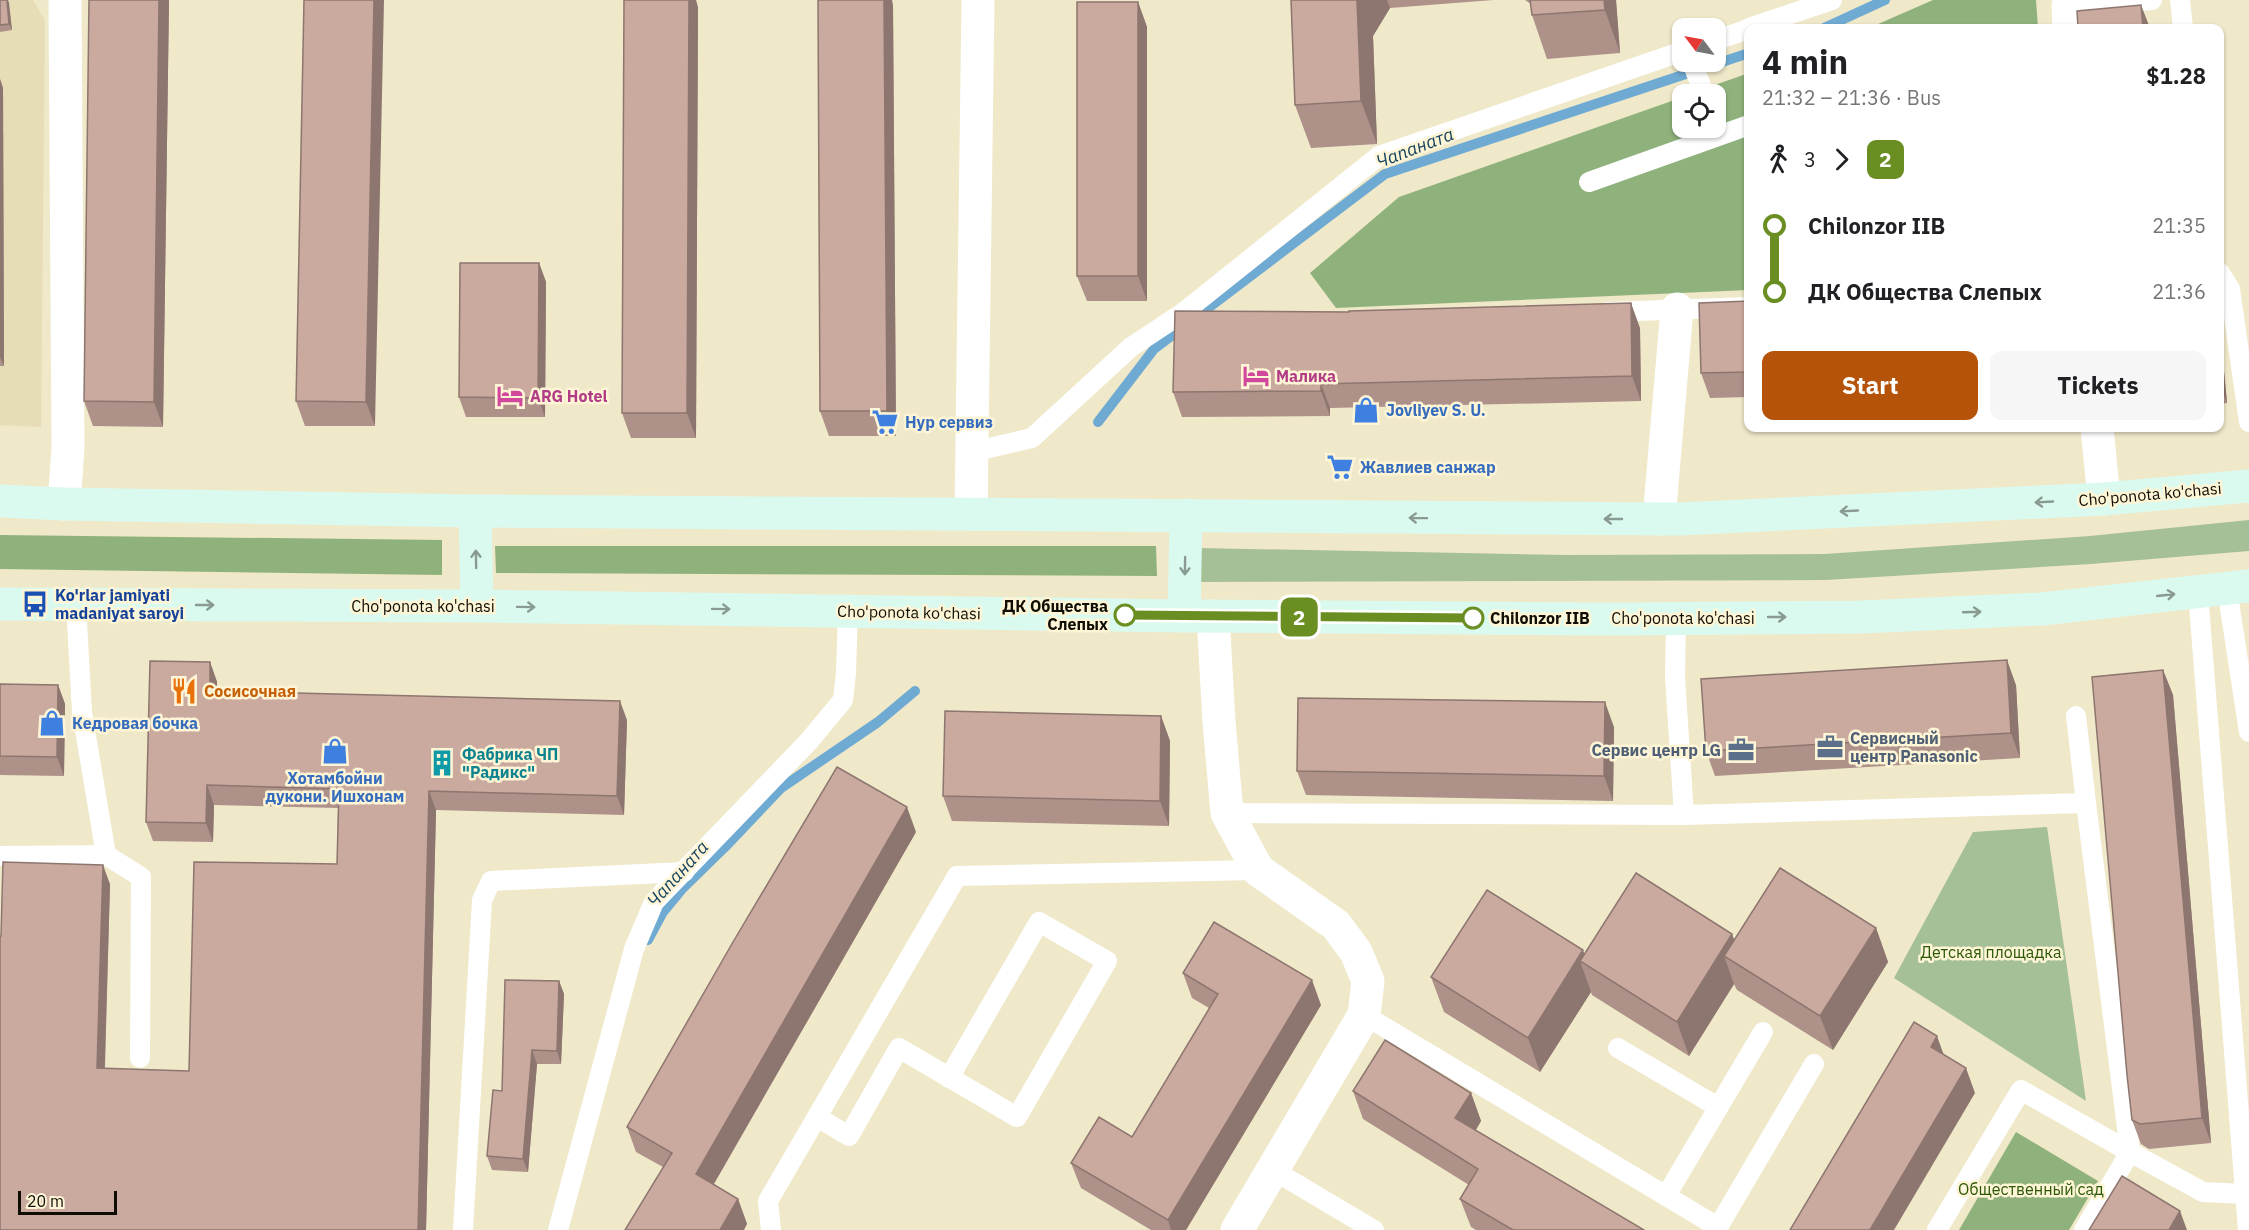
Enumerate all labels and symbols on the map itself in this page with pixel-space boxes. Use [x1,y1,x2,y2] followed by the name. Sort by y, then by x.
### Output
[1672,18,1726,72] north arrow
[1373,122,1457,173] water label: Чапаната
[1241,361,1271,391] hotel icon: Малика
[1276,366,1336,386] place label: Малика
[495,381,525,411] hotel icon: ARG Hotel
[530,386,607,406] place label: ARG Hotel
[1351,395,1381,425] shop icon: Jovliyev S. U.
[1386,400,1486,420] place label: Jovliyev S. U.
[870,407,900,437] supermarket icon: Нур сервиз
[905,412,993,432] place label: Нур сервиз
[1325,452,1355,482] supermarket icon: Жавлиев санжар
[1360,457,1496,477] place label: Жавлиев санжар
[2078,478,2222,510] street label: Cho'ponota ko'chasi
[2035,497,2055,508] one-way arrow
[1840,506,1860,517] one-way arrow
[1408,512,1428,524] one-way arrow
[1603,513,1623,525] one-way arrow
[470,549,482,569] one-way arrow
[1179,555,1191,575] one-way arrow
[55,585,184,623] place label: Ko'rlar jamiyati madaniyat saroyi
[20,589,50,619] bus stop icon: Ko'rlar jamiyati madaniyat saroyi
[2155,590,2175,601] one-way arrow
[351,596,495,616] street label: Cho'ponota ko'chasi
[1002,596,1108,634] place label: ДК Общества Слепых
[1280,598,1318,636] line badge: 2
[195,599,215,611] one-way arrow
[516,601,536,613] one-way arrow
[837,601,981,623] street label: Cho'ponota ko'chasi
[711,603,731,615] one-way arrow
[1114,604,1136,626] marker: ДК Общества Слепых
[1462,607,1484,629] marker: Chilonzor IIB
[1961,607,1981,618] one-way arrow
[1490,608,1590,628] place label: Chilonzor IIB
[1611,608,1755,628] street label: Cho'ponota ko'chasi
[1766,611,1786,623] one-way arrow
[169,676,199,706] restaurant icon: Сосисочная
[204,681,296,701] place label: Сосисочная
[37,708,67,738] shop icon: Кедровая бочка
[72,713,198,733] place label: Кедровая бочка
[1850,728,1978,766] place label: Сервисный центр Panasonic
[1815,732,1845,762] office icon: Сервисный центр Panasonic
[1726,735,1756,765] office icon: Сервис центр LG
[320,736,350,766] shop icon: Хотамбойни дукони. Ишхонам
[1591,740,1721,760] place label: Сервис центр LG
[462,744,558,782] place label: Фабрика ЧП "Радикс"
[427,748,457,778] building icon: Фабрика ЧП "Радикс"
[266,768,404,806] place label: Хотамбойни дукони. Ишхонам
[642,836,713,912] water label: Чапаната
[1920,942,2062,962] park label: Детская площадка
[1958,1179,2104,1199] park label: Общественный сад
[18,1188,117,1216] scale bar

